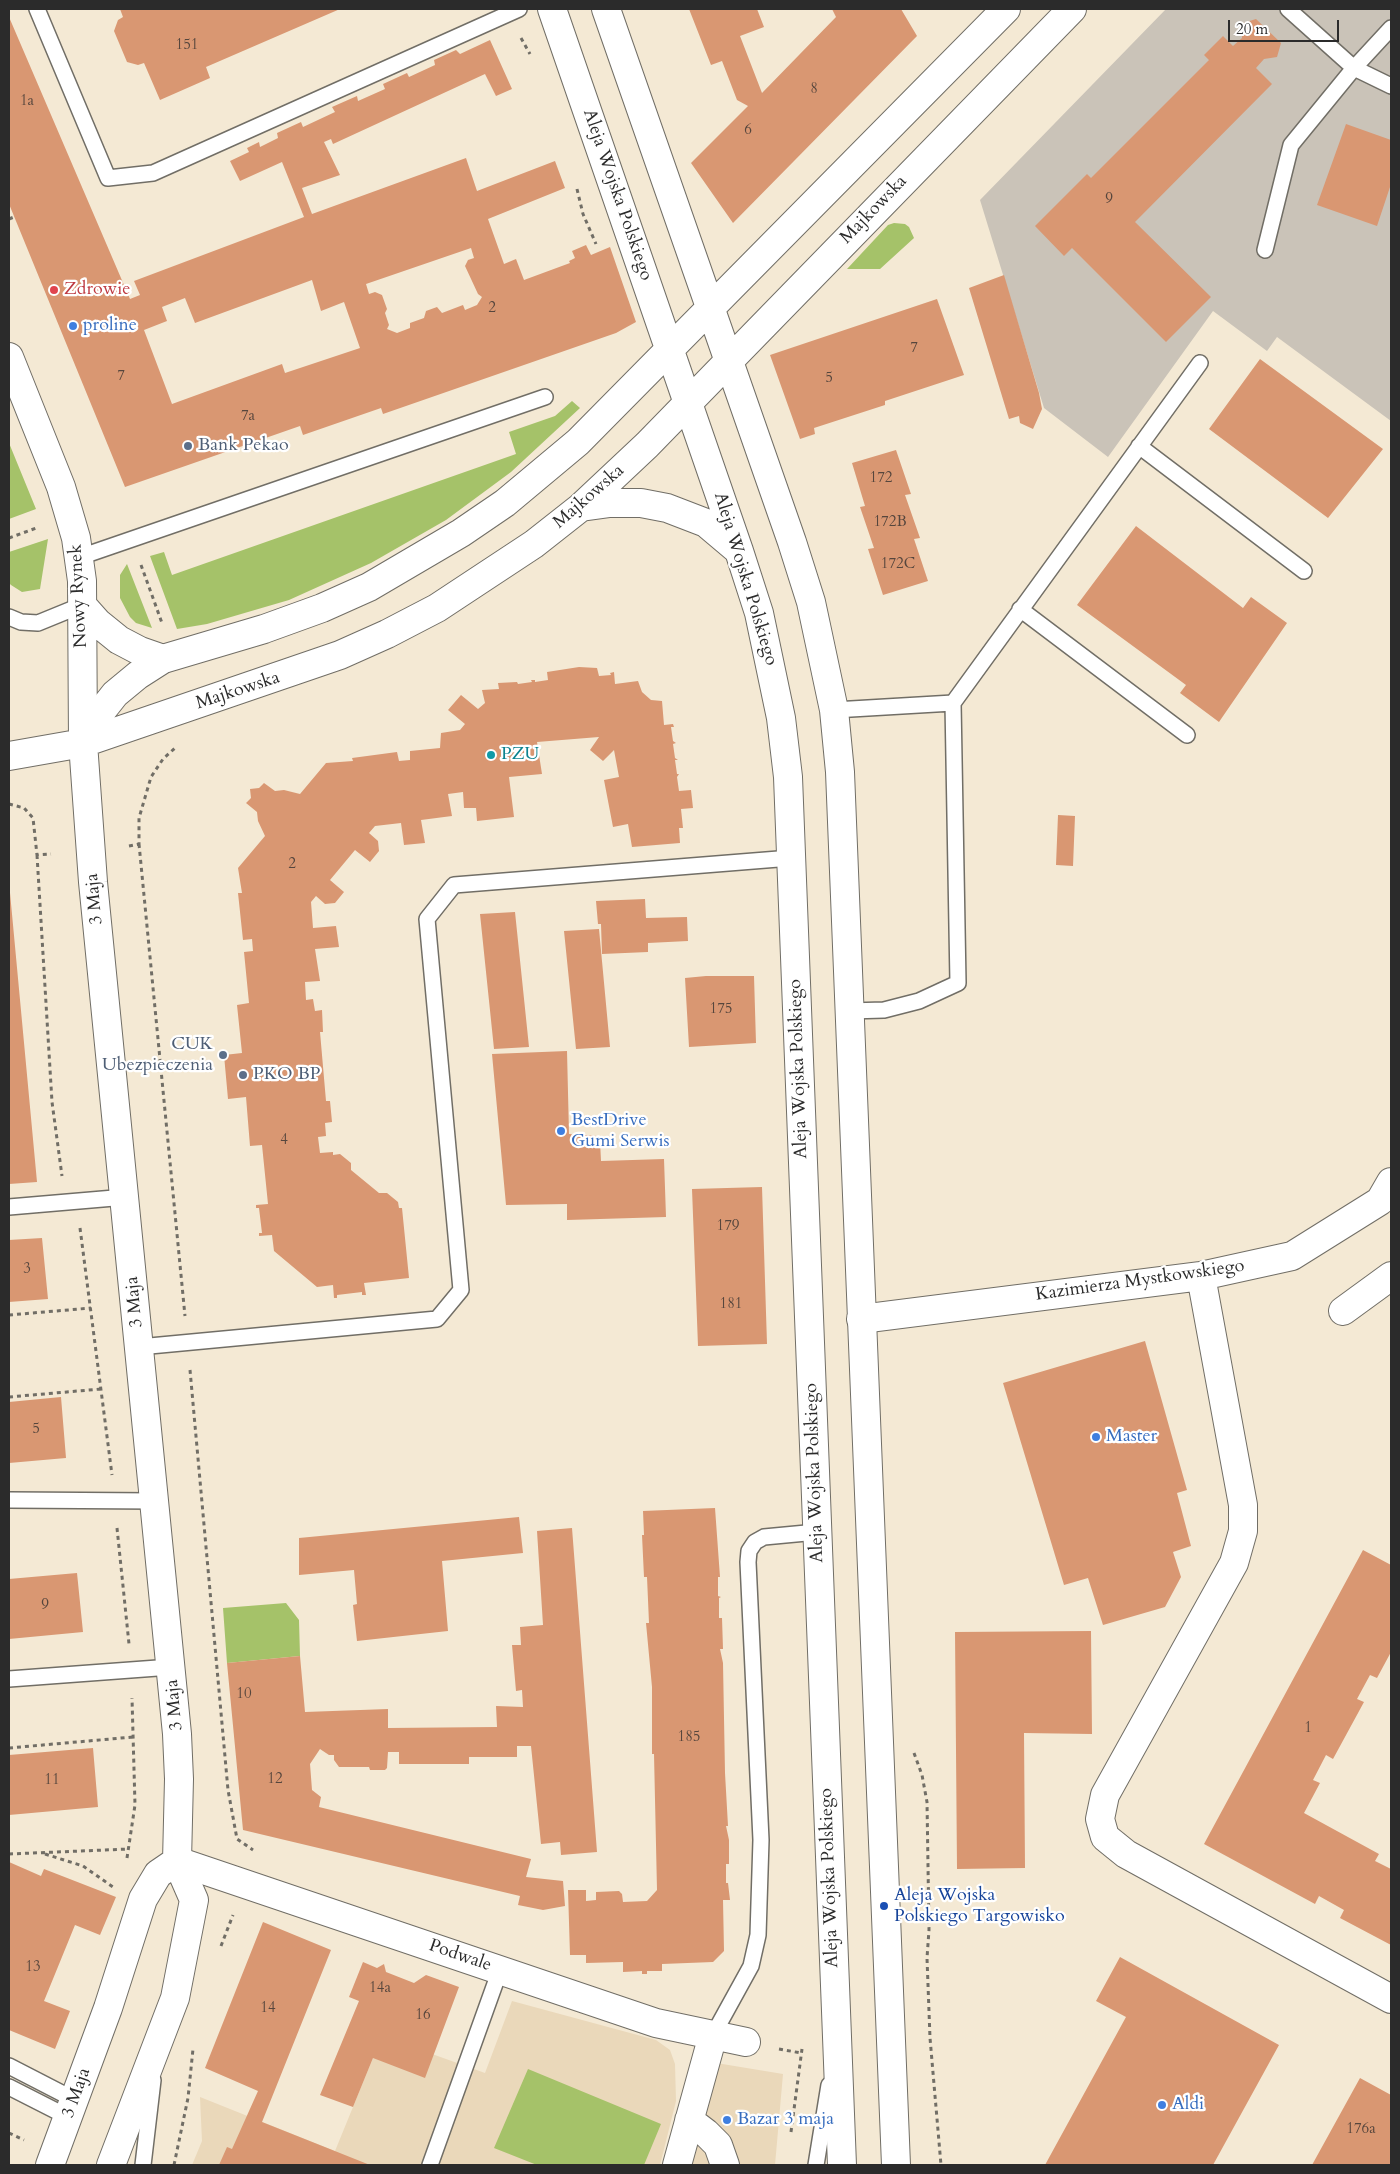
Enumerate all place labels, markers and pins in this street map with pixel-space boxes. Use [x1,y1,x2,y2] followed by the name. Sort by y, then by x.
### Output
[64,279,130,301] place label: Zdrowie
[48,284,60,296] marker: Zdrowie
[83,315,137,337] place label: proline
[67,320,79,332] marker: proline
[198,435,289,457] place label: Bank Pekao
[182,440,194,452] marker: Bank Pekao
[501,744,539,766] place label: PZU
[485,749,497,761] marker: PZU
[102,1034,213,1076] place label: CUK Ubezpieczenia
[217,1049,229,1061] marker: CUK Ubezpieczenia
[253,1064,320,1086] place label: PKO BP
[237,1069,249,1081] marker: PKO BP
[571,1110,670,1152] place label: BestDrive Gumi Serwis
[555,1125,567,1137] marker: BestDrive Gumi Serwis
[1106,1426,1157,1448] place label: Master
[1090,1431,1102,1443] marker: Master
[894,1885,1065,1928] place label: Aleja Wojska Polskiego Targowisko
[878,1900,890,1912] marker: Aleja Wojska Polskiego Targowisko
[1172,2094,1204,2116] place label: Aldi
[1156,2099,1168,2111] marker: Aldi
[737,2109,834,2131] place label: Bazar 3 maja
[721,2114,733,2126] marker: Bazar 3 maja

